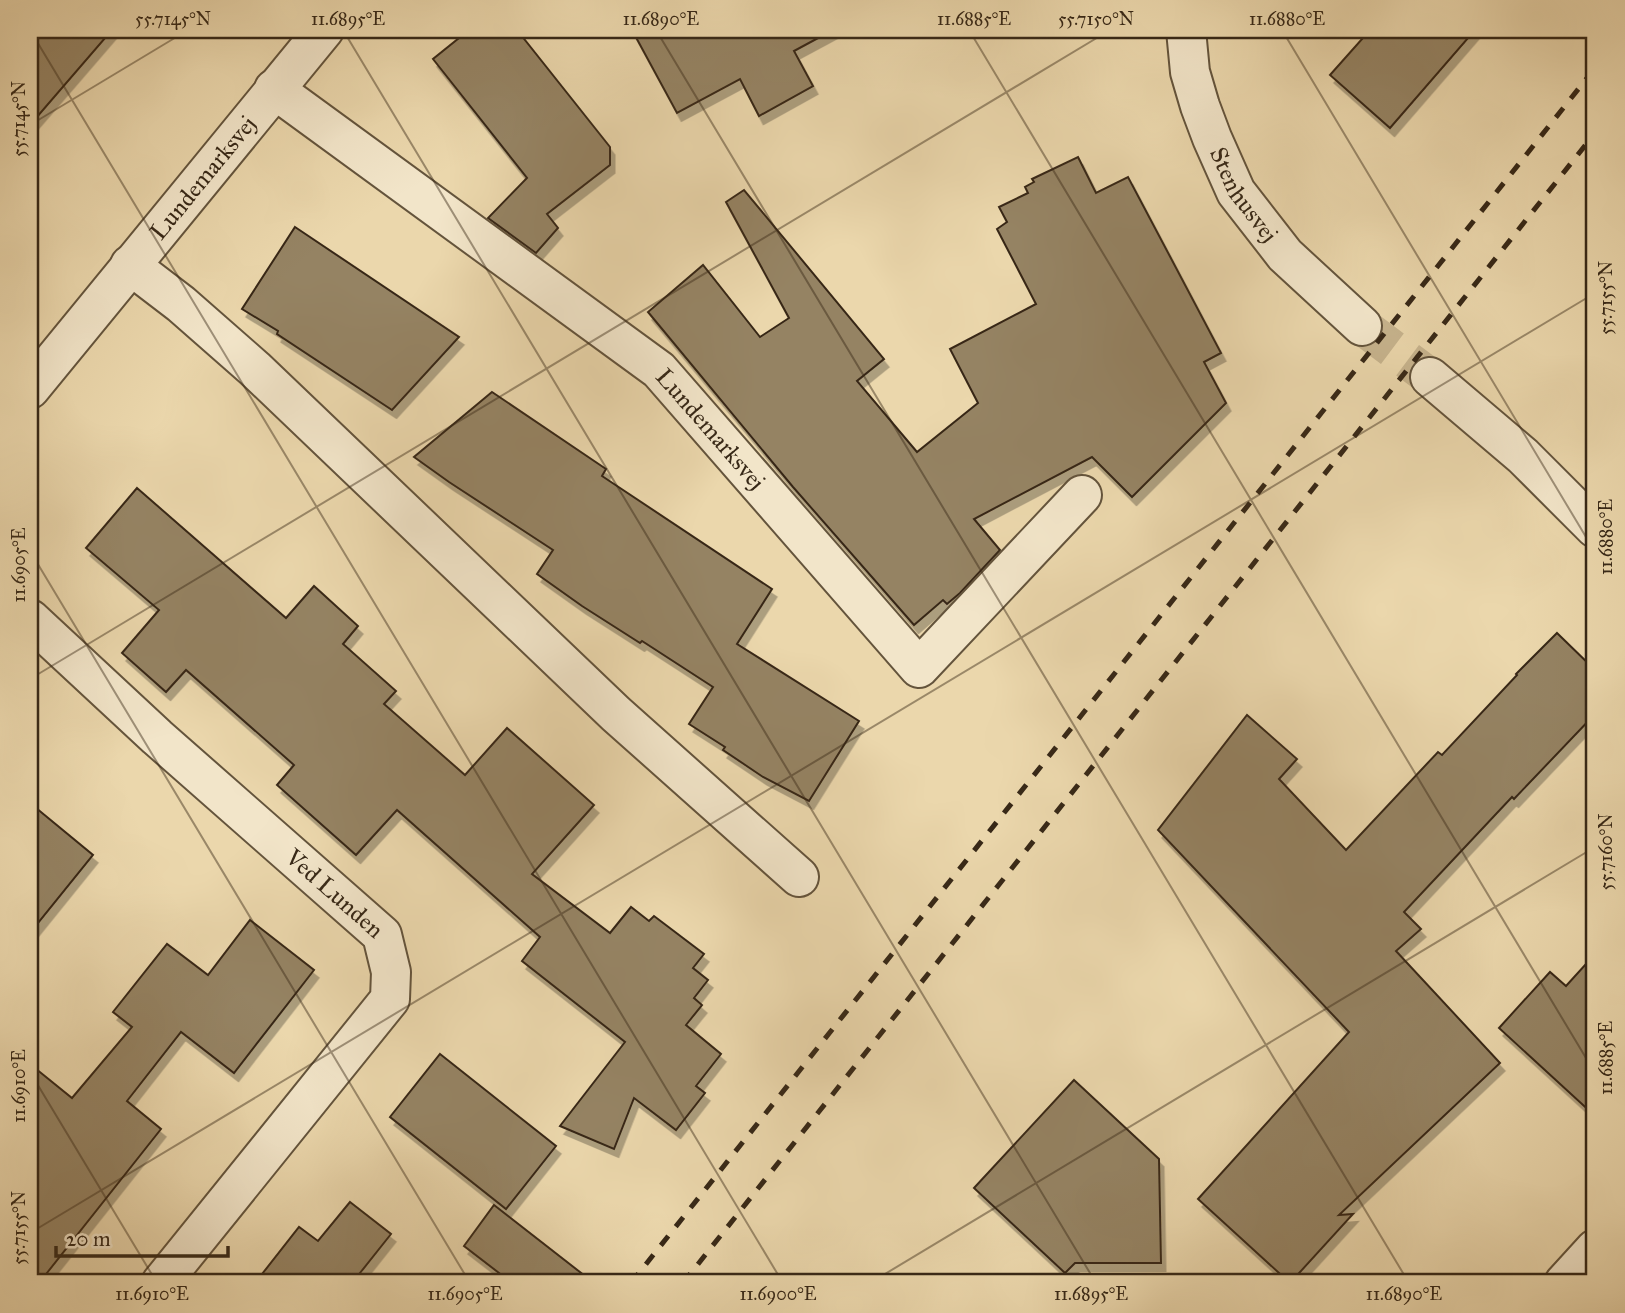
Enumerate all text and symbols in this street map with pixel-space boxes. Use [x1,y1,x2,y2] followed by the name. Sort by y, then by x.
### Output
[135,8,211,30] text: 55.7145°N
[311,8,385,30] text: 11.6895°E
[623,8,699,30] text: 11.6890°E
[937,8,1011,30] text: 11.6885°E
[1058,8,1134,30] text: 55.7150°N
[1249,8,1325,30] text: 11.6880°E
[8,81,30,157] text: 55.7145°N
[143,110,263,246] street label: Lundemarksvej
[1203,143,1284,248] street label: Stenhusvej
[1595,261,1617,335] text: 55.7155°N
[649,362,772,496] street label: Lundemarksvej
[1595,499,1617,575] text: 11.6880°E
[8,527,30,603] text: 11.6905°E
[1595,813,1617,891] text: 55.7160°N
[279,842,390,944] street label: Ved Lunden
[1595,1021,1617,1095] text: 11.6885°E
[8,1049,30,1123] text: 11.6910°E
[8,1191,30,1265] text: 55.7155°N
[56,1215,228,1259] scale bar
[66,1226,111,1252] text: 20 m
[115,1283,189,1305] text: 11.6910°E
[427,1283,503,1305] text: 11.6905°E
[739,1283,817,1305] text: 11.6900°E
[1054,1283,1128,1305] text: 11.6895°E
[1366,1283,1442,1305] text: 11.6890°E

